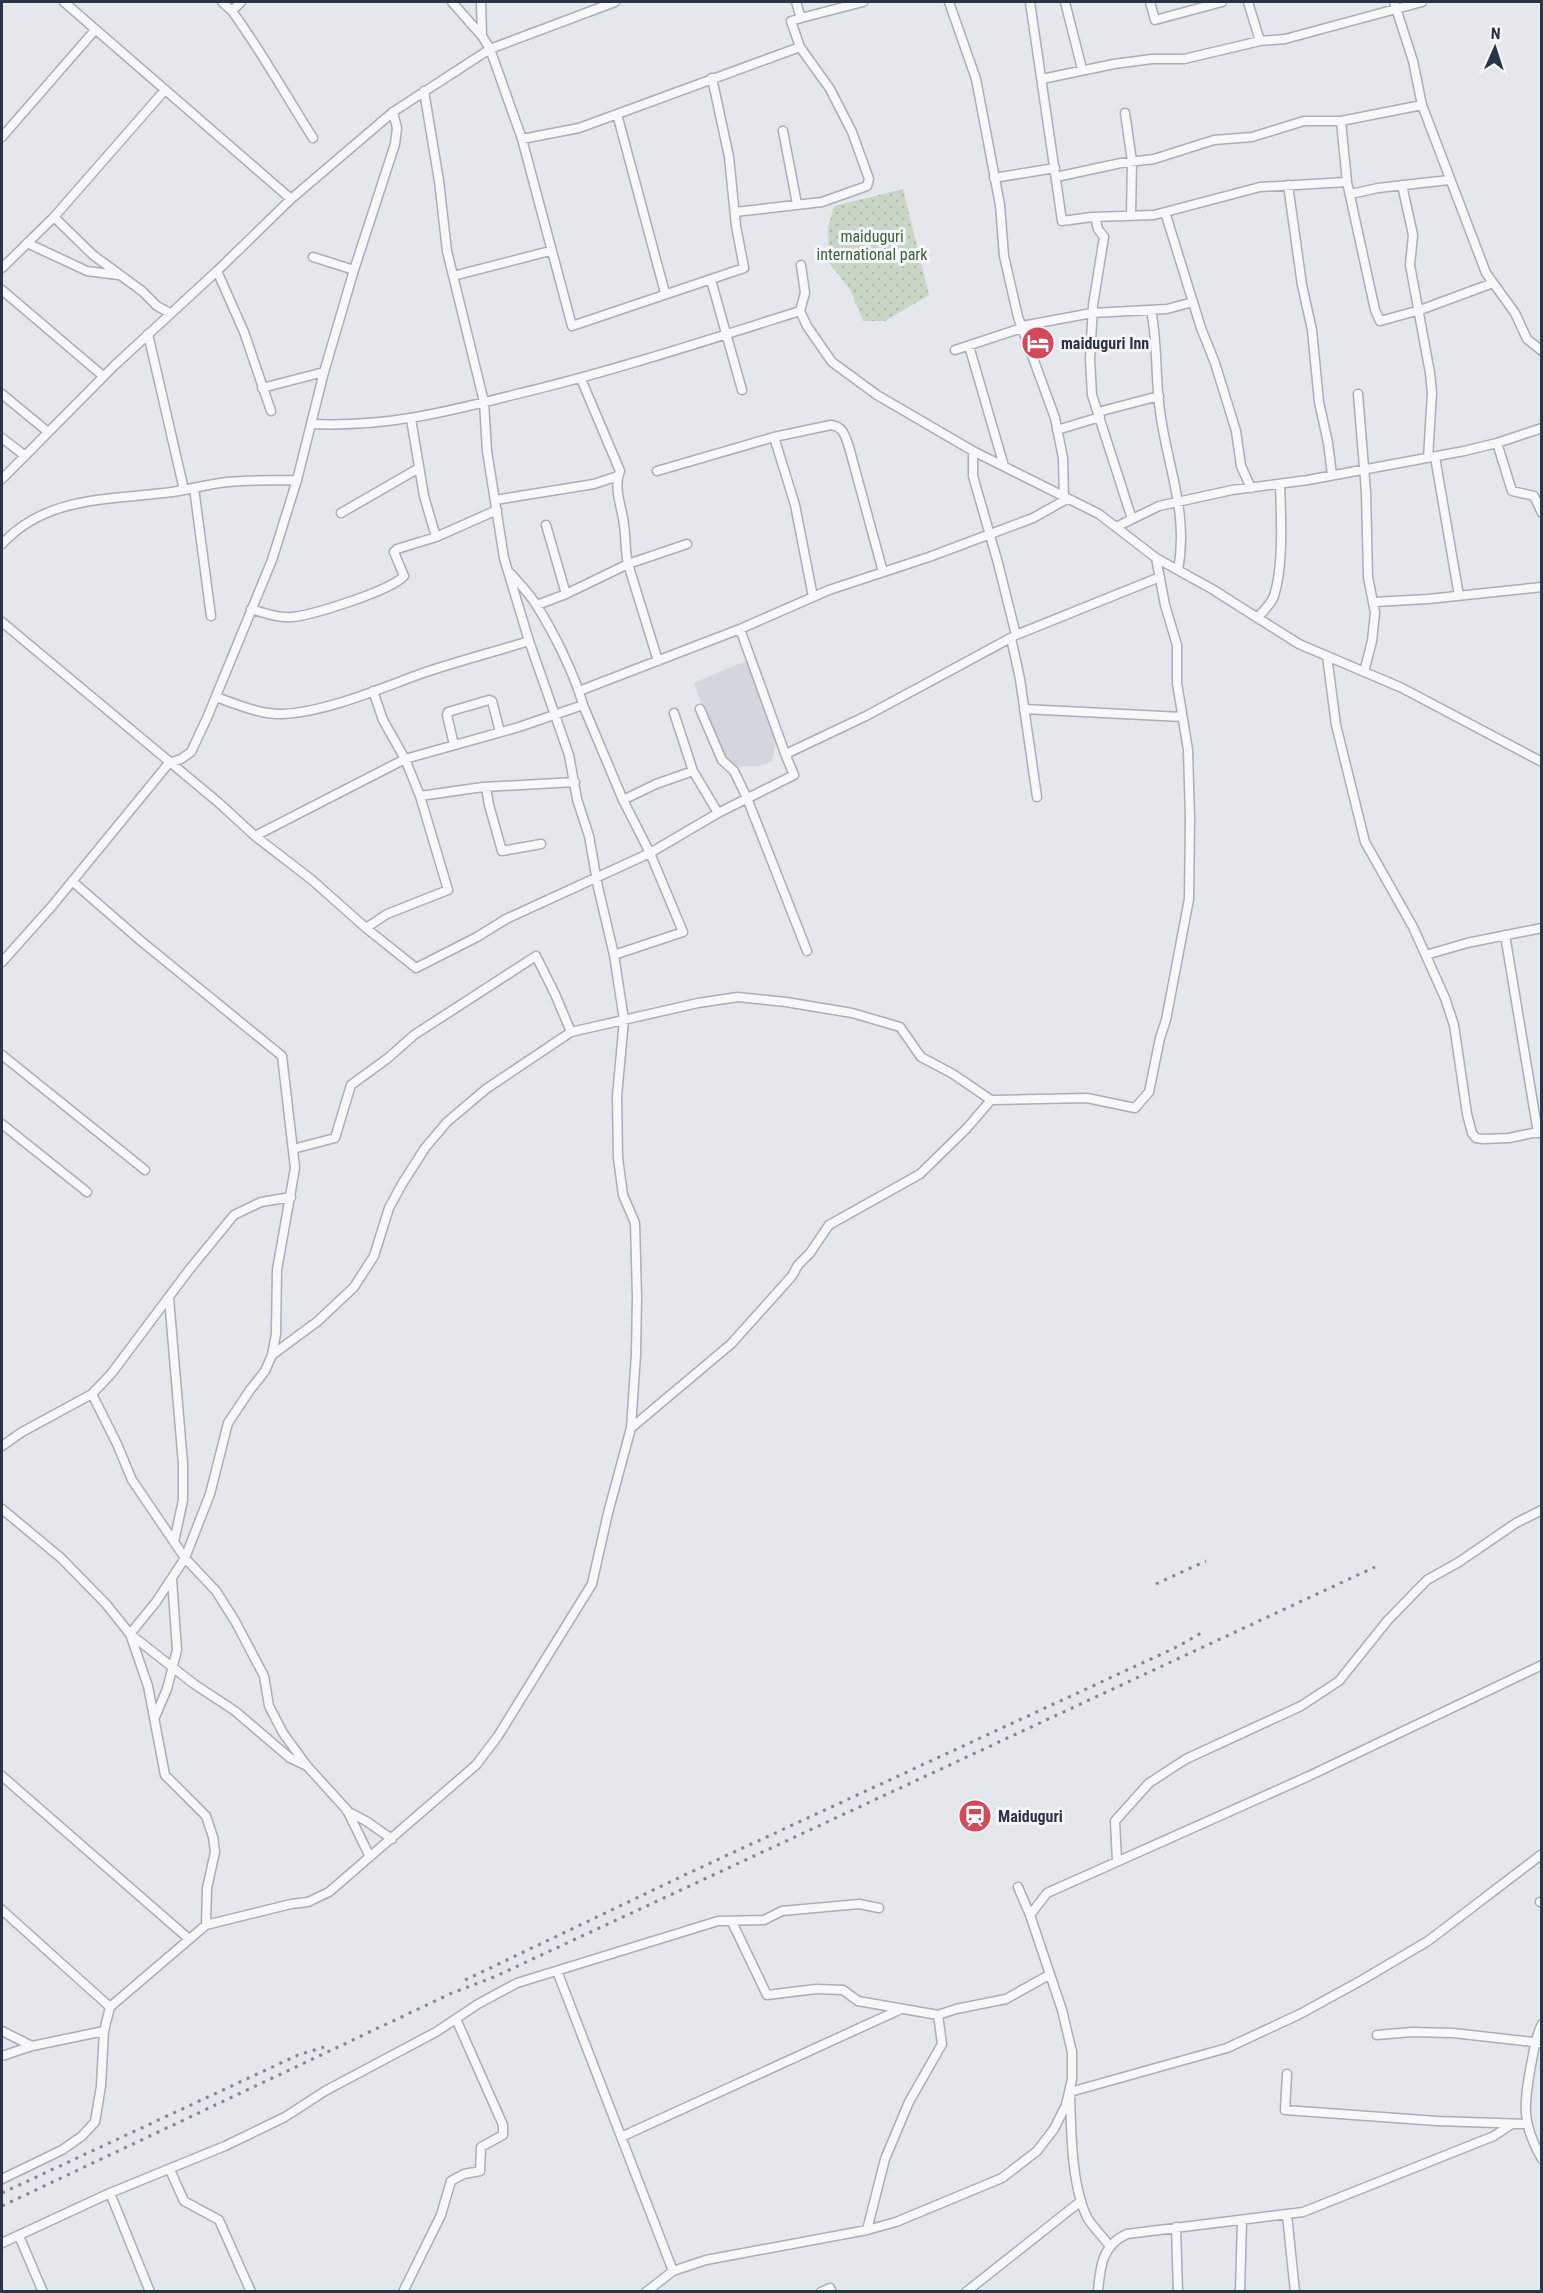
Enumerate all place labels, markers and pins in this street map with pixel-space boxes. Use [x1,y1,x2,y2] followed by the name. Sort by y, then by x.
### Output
[1020,325,1056,361] hotel icon: maiduguri Inn
[1061,334,1149,353] place label: maiduguri Inn
[957,1798,993,1834] station icon: Maiduguri
[998,1807,1063,1826] place label: Maiduguri

